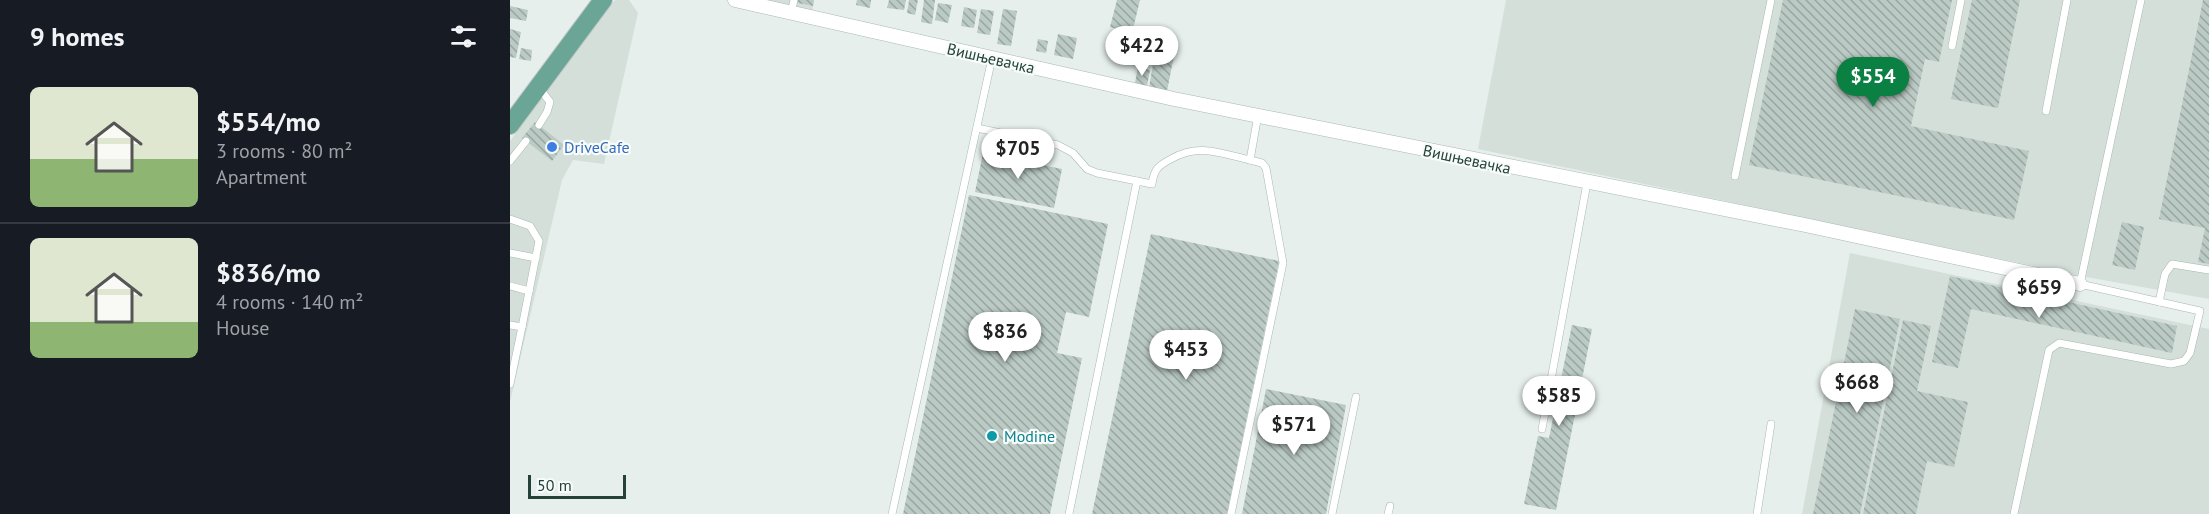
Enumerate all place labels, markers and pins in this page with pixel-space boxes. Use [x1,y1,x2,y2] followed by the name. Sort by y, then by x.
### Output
[1106,26,1178,77] pin: $422
[1837,57,1909,108] pin: $554
[982,129,1054,180] pin: $705
[564,137,630,157] place label: DriveCafe
[545,140,559,154] marker: DriveCafe
[2003,268,2075,319] pin: $659
[969,312,1041,363] pin: $836
[1150,330,1222,381] pin: $453
[1821,363,1893,414] pin: $668
[1523,376,1595,427] pin: $585
[1258,405,1330,456] pin: $571
[1004,426,1055,446] place label: Modine
[985,429,999,443] marker: Modine

